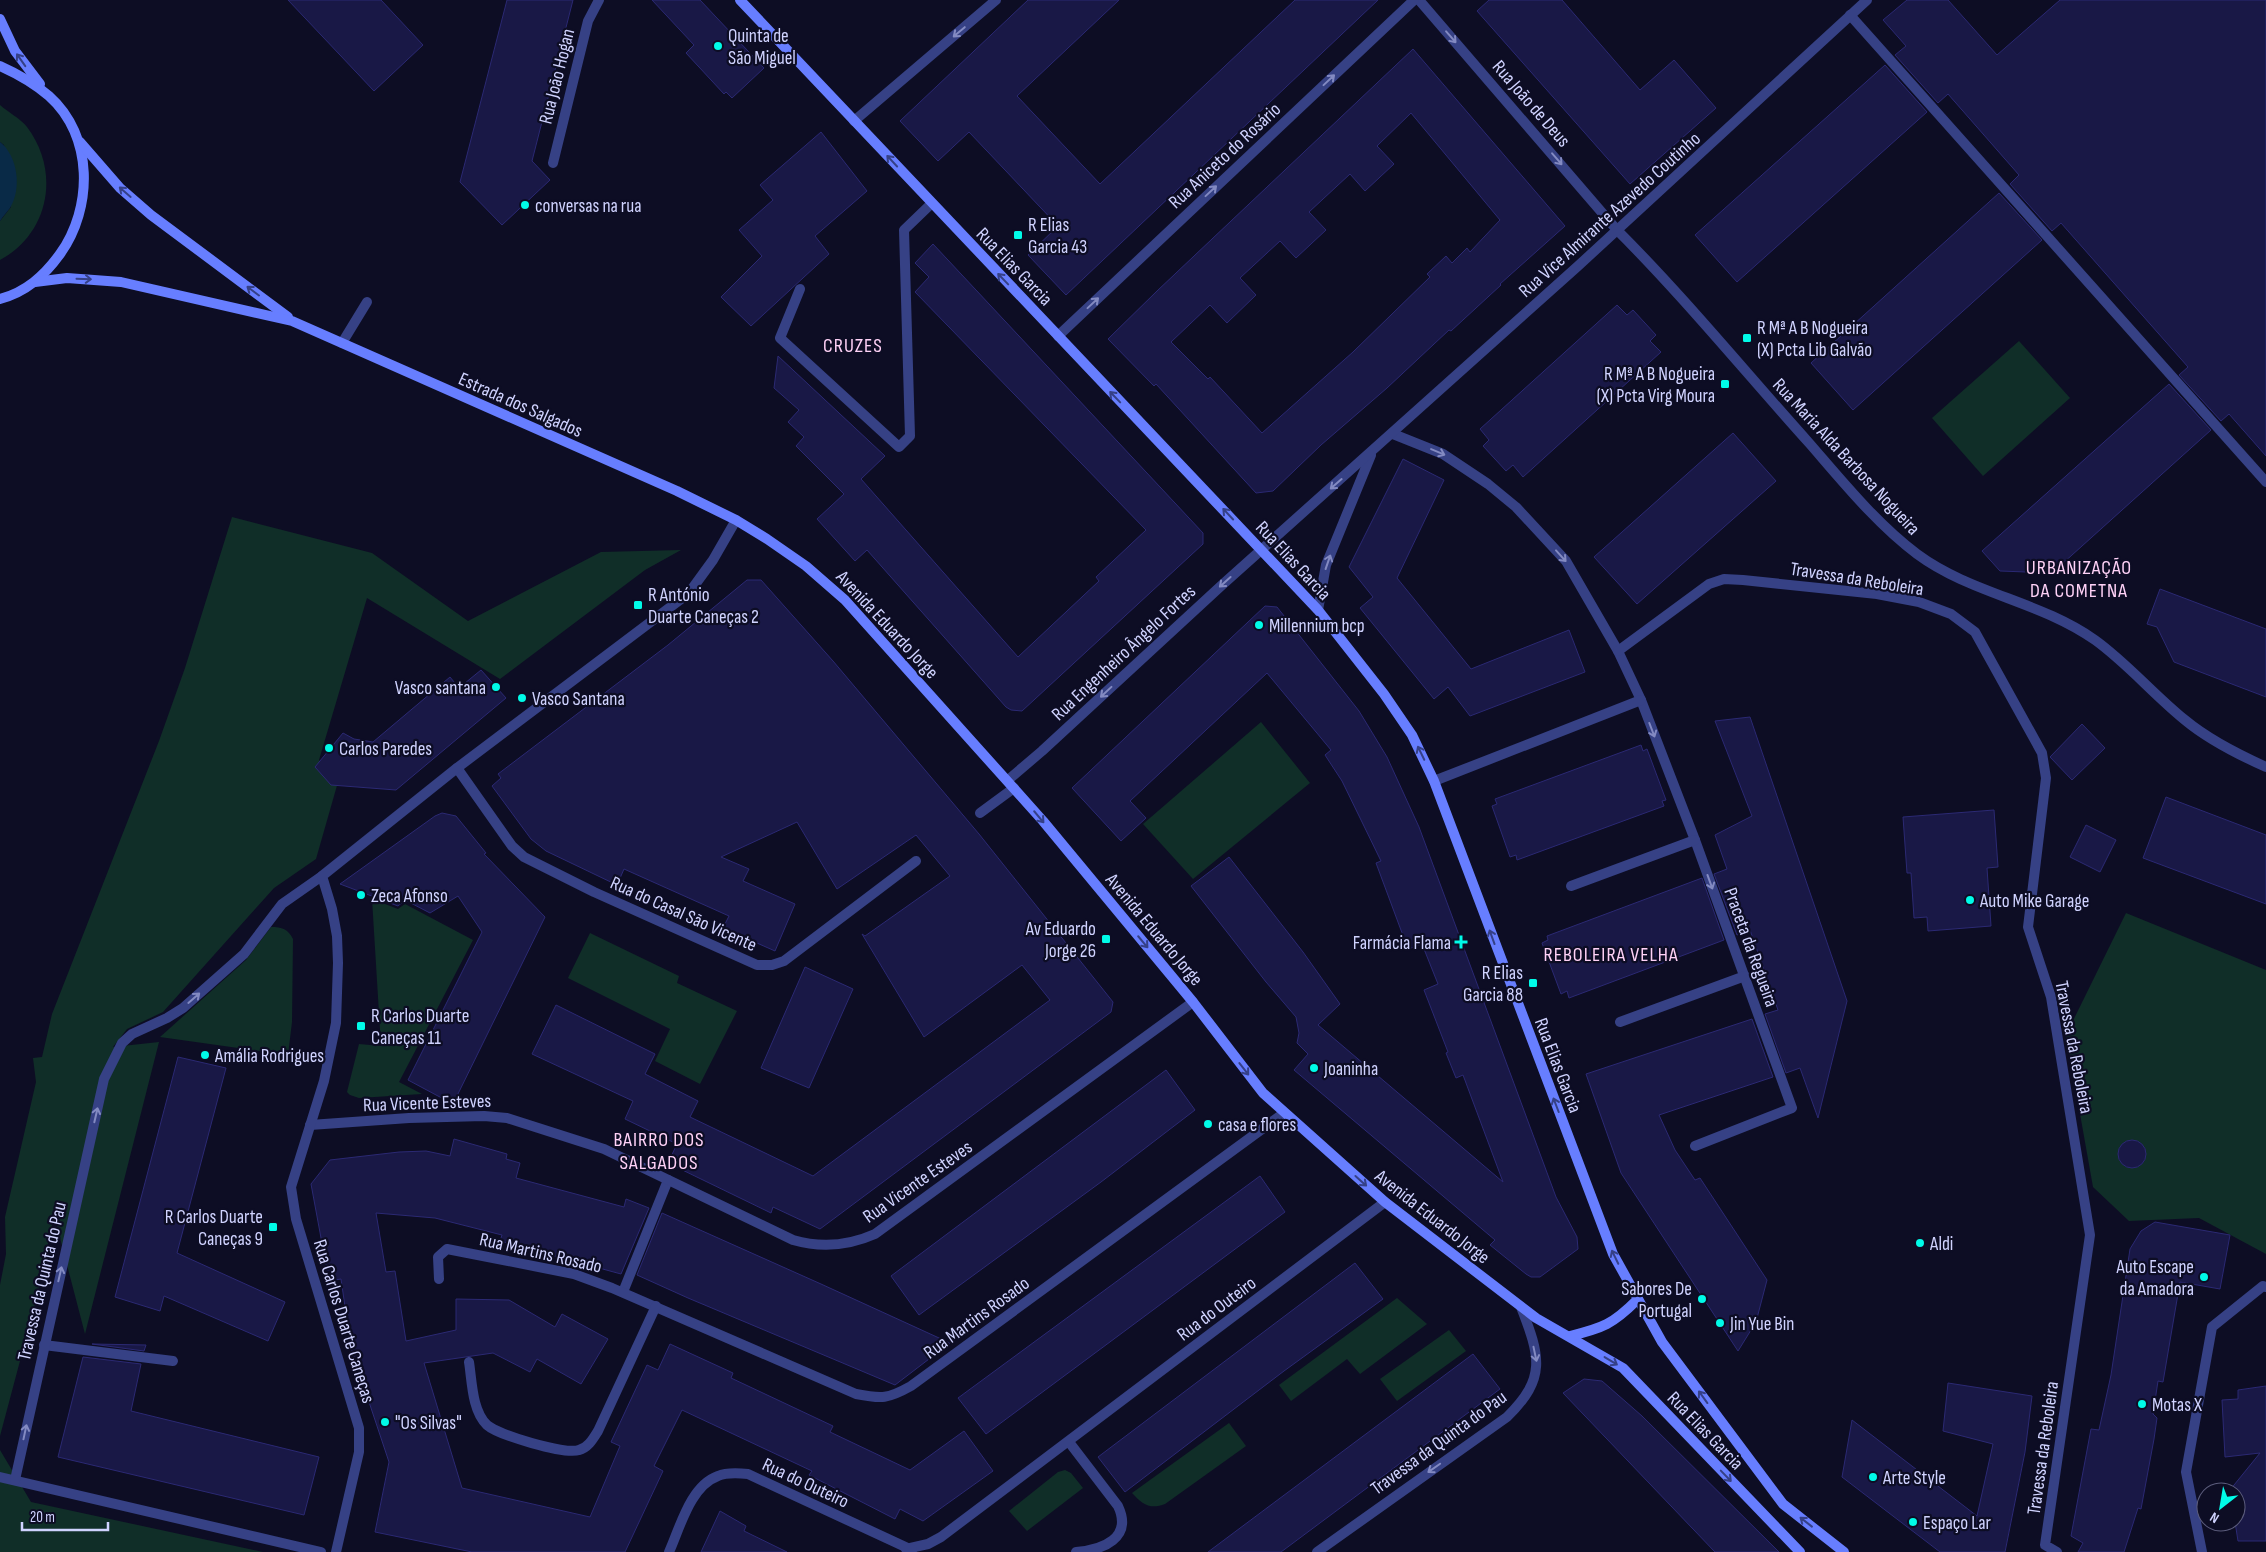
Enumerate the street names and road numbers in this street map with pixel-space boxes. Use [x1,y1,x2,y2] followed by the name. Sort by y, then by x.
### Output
[535,26,580,126] street label: Rua João Hogan
[1487,56,1575,152] street label: Rua João de Deus
[1164,98,1286,214] street label: Rua Aniceto do Rosário
[1514,127,1706,303] street label: Rua Vice Almirante Azevedo Coutinho
[971,223,1057,311] street label: Rua Elias Garcia
[455,368,586,443] street label: Estrada dos Salgados
[1767,374,1925,540] street label: Rua Maria Alda Barbosa Nogueira
[1250,517,1335,605] street label: Rua Elias Garcia
[1789,558,1925,601] street label: Travessa da Reboleira
[830,565,943,684] street label: Avenida Eduardo Jorge
[1047,580,1201,726] street label: Rua Engenheiro Ângelo Fortes
[1100,868,1207,991] street label: Avenida Eduardo Jorge
[607,872,760,957] street label: Rua do Casal São Vicente
[1718,885,1783,1010] street label: Praceta da Regueira
[2049,979,2098,1116] street label: Travessa da Reboleira
[1529,1015,1586,1116] street label: Rua Elias Garcia
[363,1090,492,1117] street label: Rua Vicente Esteves
[859,1136,977,1228] street label: Rua Vicente Esteves
[1369,1165,1494,1269] street label: Avenida Eduardo Jorge
[13,1200,72,1363] street label: Travessa da Quinta do Pau
[477,1228,604,1279] street label: Rua Martins Rosado
[308,1237,379,1406] street label: Rua Carlos Duarte Caneças
[920,1272,1034,1364] street label: Rua Martins Rosado
[1173,1272,1261,1346] street label: Rua do Outeiro
[2023,1380,2064,1516] street label: Travessa da Reboleira
[1366,1386,1511,1500] street label: Travessa da Quinta do Pau
[1662,1387,1748,1475] street label: Rua Elias Garcia
[758,1453,852,1513] street label: Rua do Outeiro

